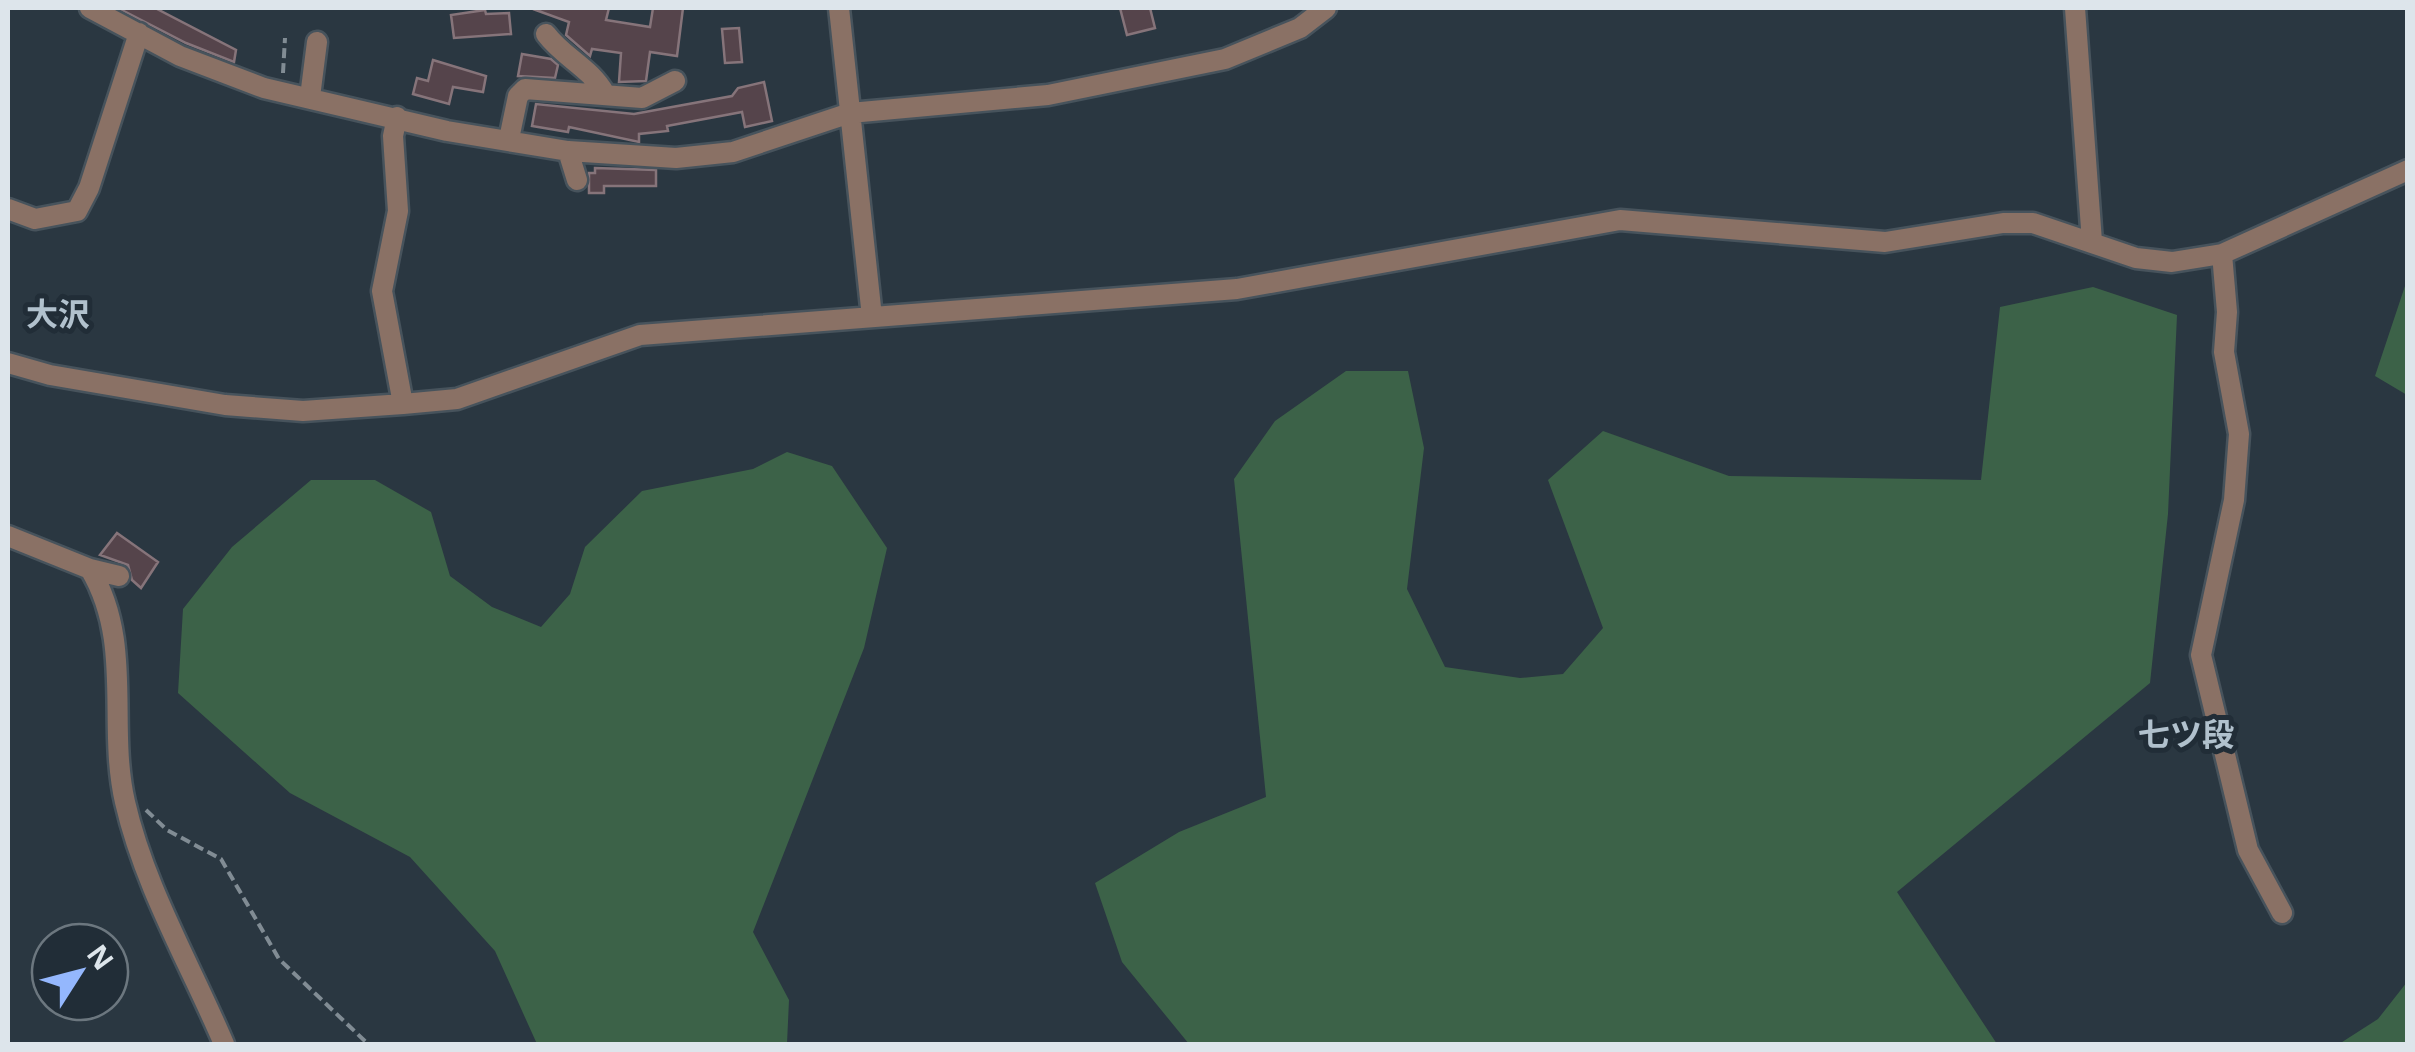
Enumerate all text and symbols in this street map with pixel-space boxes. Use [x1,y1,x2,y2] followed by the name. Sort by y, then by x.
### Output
[26,292,90,335] district label: 大沢
[2138,712,2234,755] district label: 七ツ段
[30,922,130,1022] north arrow
[79,936,123,977] text: N

